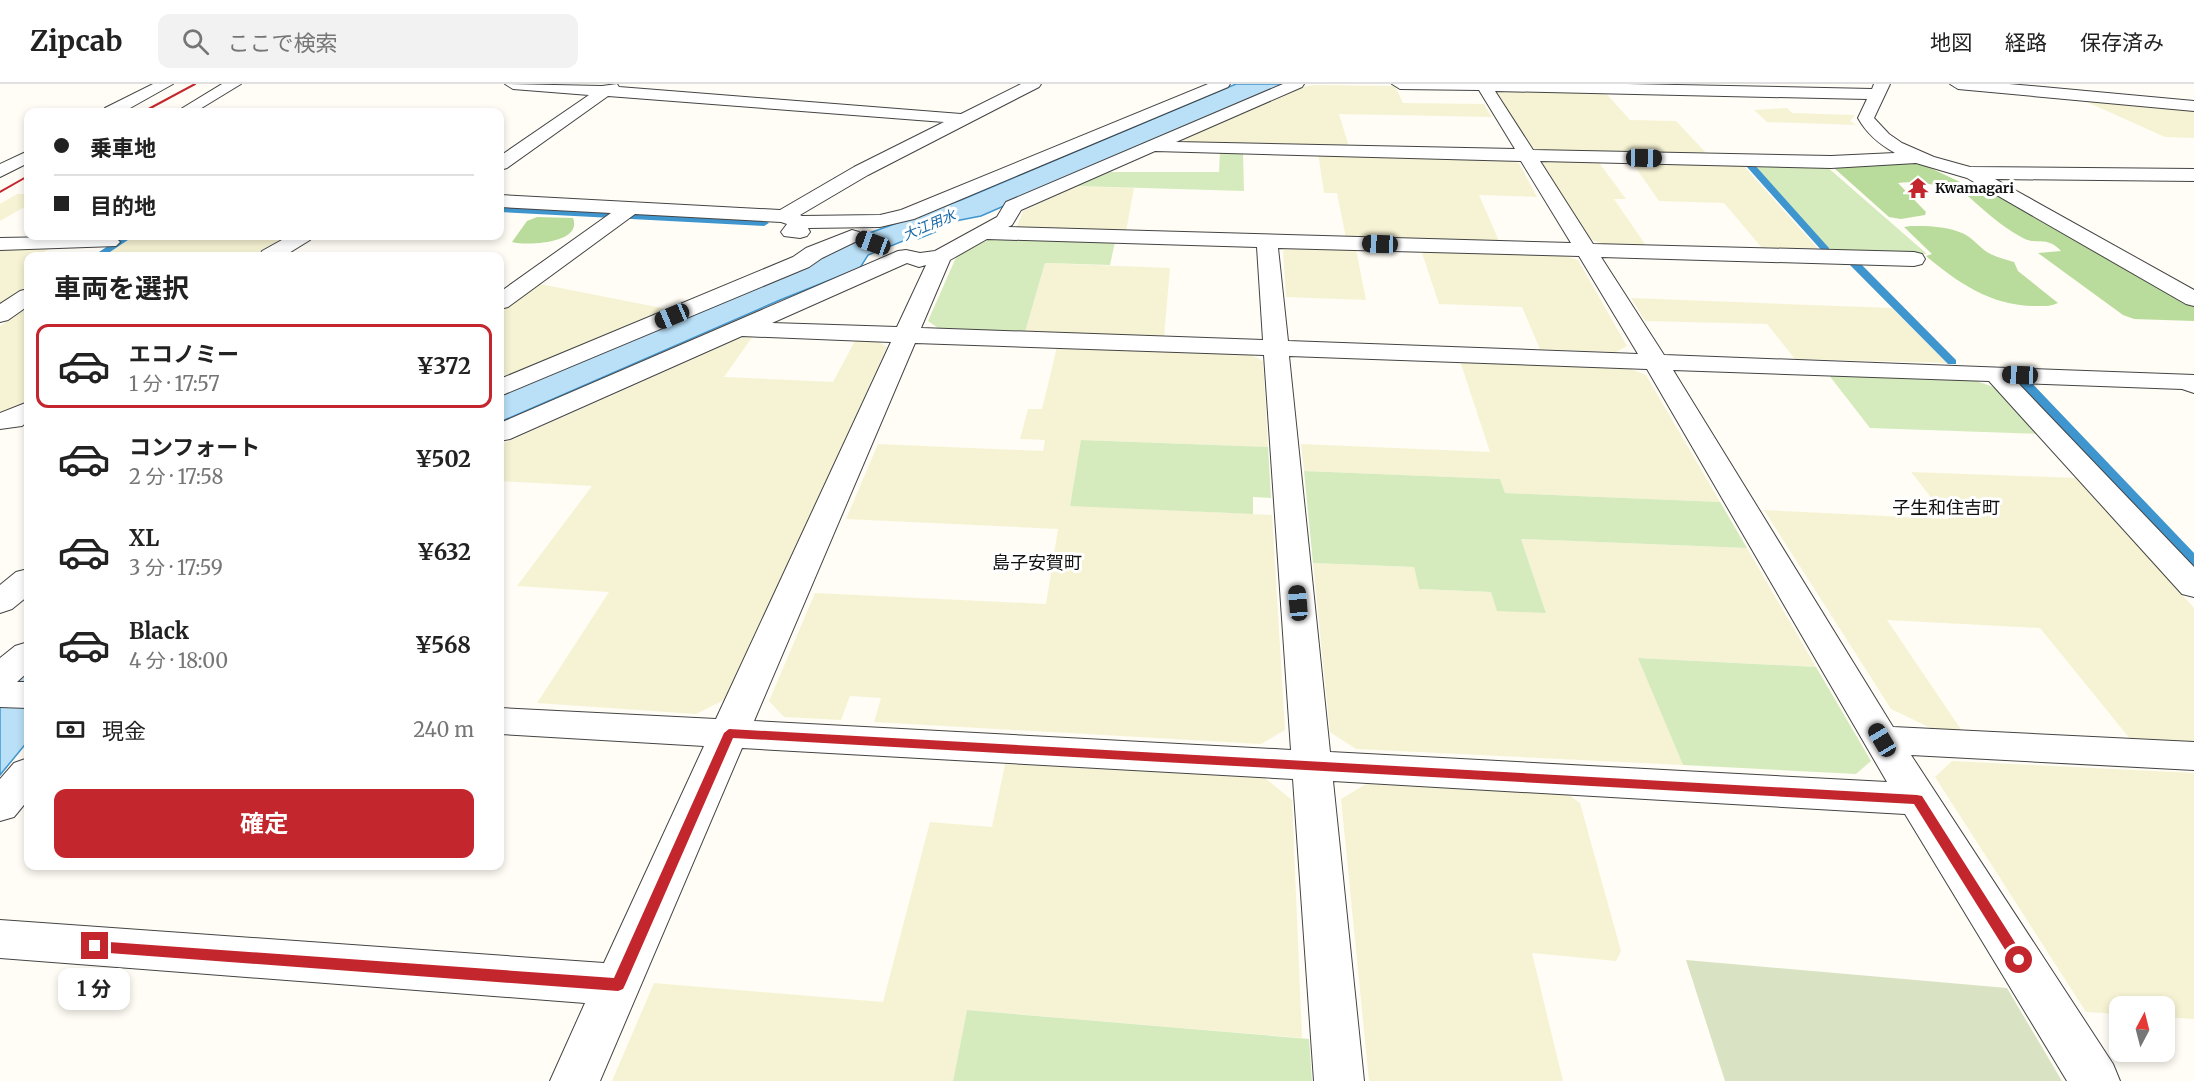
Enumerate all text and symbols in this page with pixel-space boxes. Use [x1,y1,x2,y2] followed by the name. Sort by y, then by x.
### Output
[158,14,578,68] search box
[30,23,122,59] text: Zipcab
[179,25,212,58] icon: search
[227,29,337,57] text: ここで検索
[1930,29,1972,56] text: 地図
[2005,29,2047,56] text: 経路
[2080,29,2164,56] text: 保存済み
[90,134,156,162] text: 乗車地
[1626,149,1662,167] car
[1906,176,1930,200] temple icon: Kwamagari
[1935,179,2014,197] place label: Kwamagari
[90,192,156,220] text: 目的地
[900,205,960,244] water label: 大江用水
[853,228,893,258] car
[1362,234,1398,254] car
[54,271,189,305] text: 車両を選択
[652,301,692,331] car
[57,339,111,393] icon: car
[129,340,239,368] text: エコノミー
[416,352,471,380] text: ¥372
[2002,365,2038,385] car
[129,371,220,396] text: 1 分 · 17:57
[57,432,111,486] icon: car
[129,433,260,461] text: コンフォート
[415,445,471,473] text: ¥502
[129,464,223,489] text: 2 分 · 17:58
[1892,496,2000,519] district label: 子生和住吉町
[129,524,159,552] text: XL
[57,525,111,579] icon: car
[417,538,471,566] text: ¥632
[992,551,1082,574] district label: 島子安賀町
[129,555,223,580] text: 3 分 · 17:59
[1287,584,1309,622] car
[129,617,189,645] text: Black
[57,618,111,672] icon: car
[415,631,471,659] text: ¥568
[129,648,228,673] text: 4 分 · 18:00
[54,713,87,746] icon: cash
[102,717,146,745] text: 現金
[413,717,474,742] text: 240 m
[1865,720,1899,760] car
[54,789,474,858] button: 確定
[81,932,108,959] route end
[2005,946,2032,973] route start
[59,967,131,1009] callout: 1 分
[77,976,111,1001] text: 1 分
[2109,996,2175,1062] north arrow
[2109,996,2175,1062] map controls

